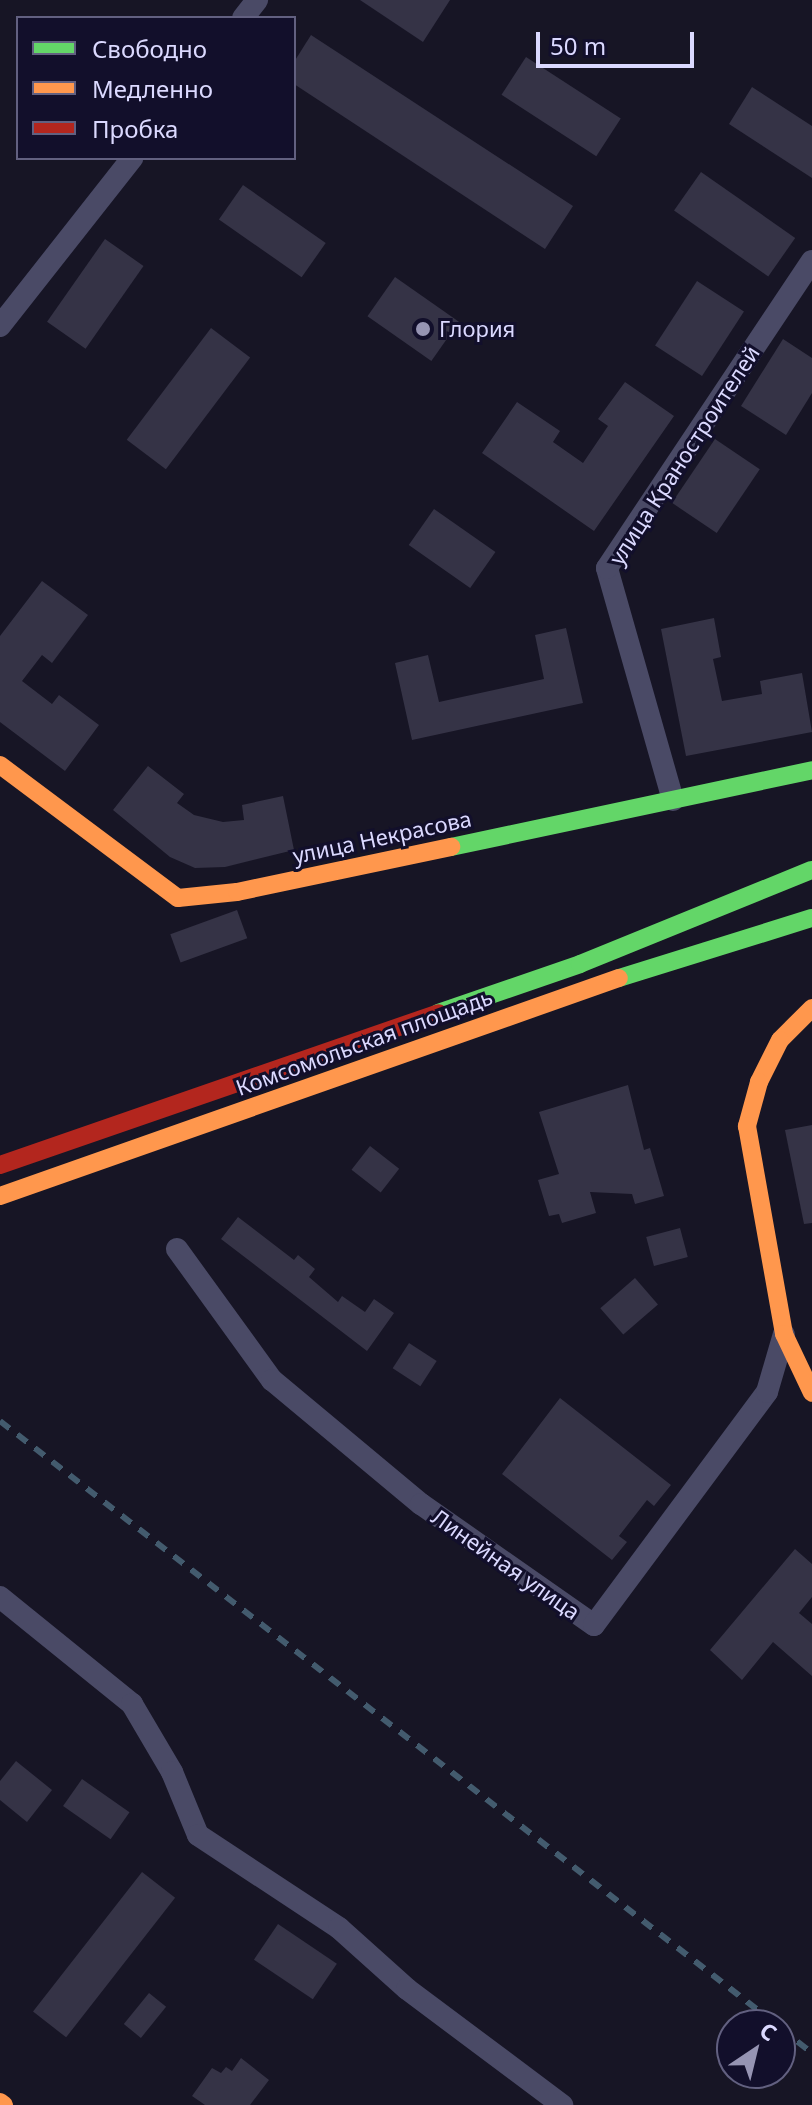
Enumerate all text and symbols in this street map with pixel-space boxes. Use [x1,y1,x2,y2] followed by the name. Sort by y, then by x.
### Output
[16,16,296,160] legend
[540,16,698,66] scale bar
[550,29,606,62] text: 50 m
[92,32,207,65] text: Свободно
[92,72,213,105] text: Медленно
[92,112,178,145] text: Пробка
[439,316,515,342] place label: Глория
[414,320,432,338] marker: Глория
[603,340,765,570] street label: улица Краностроителей
[290,805,474,869] street label: улица Некрасова
[232,983,496,1101] street label: Комсомольская площадь
[427,1503,585,1625] street label: Линейная улица
[716,2009,796,2089] north arrow
[754,2015,783,2047] text: С

